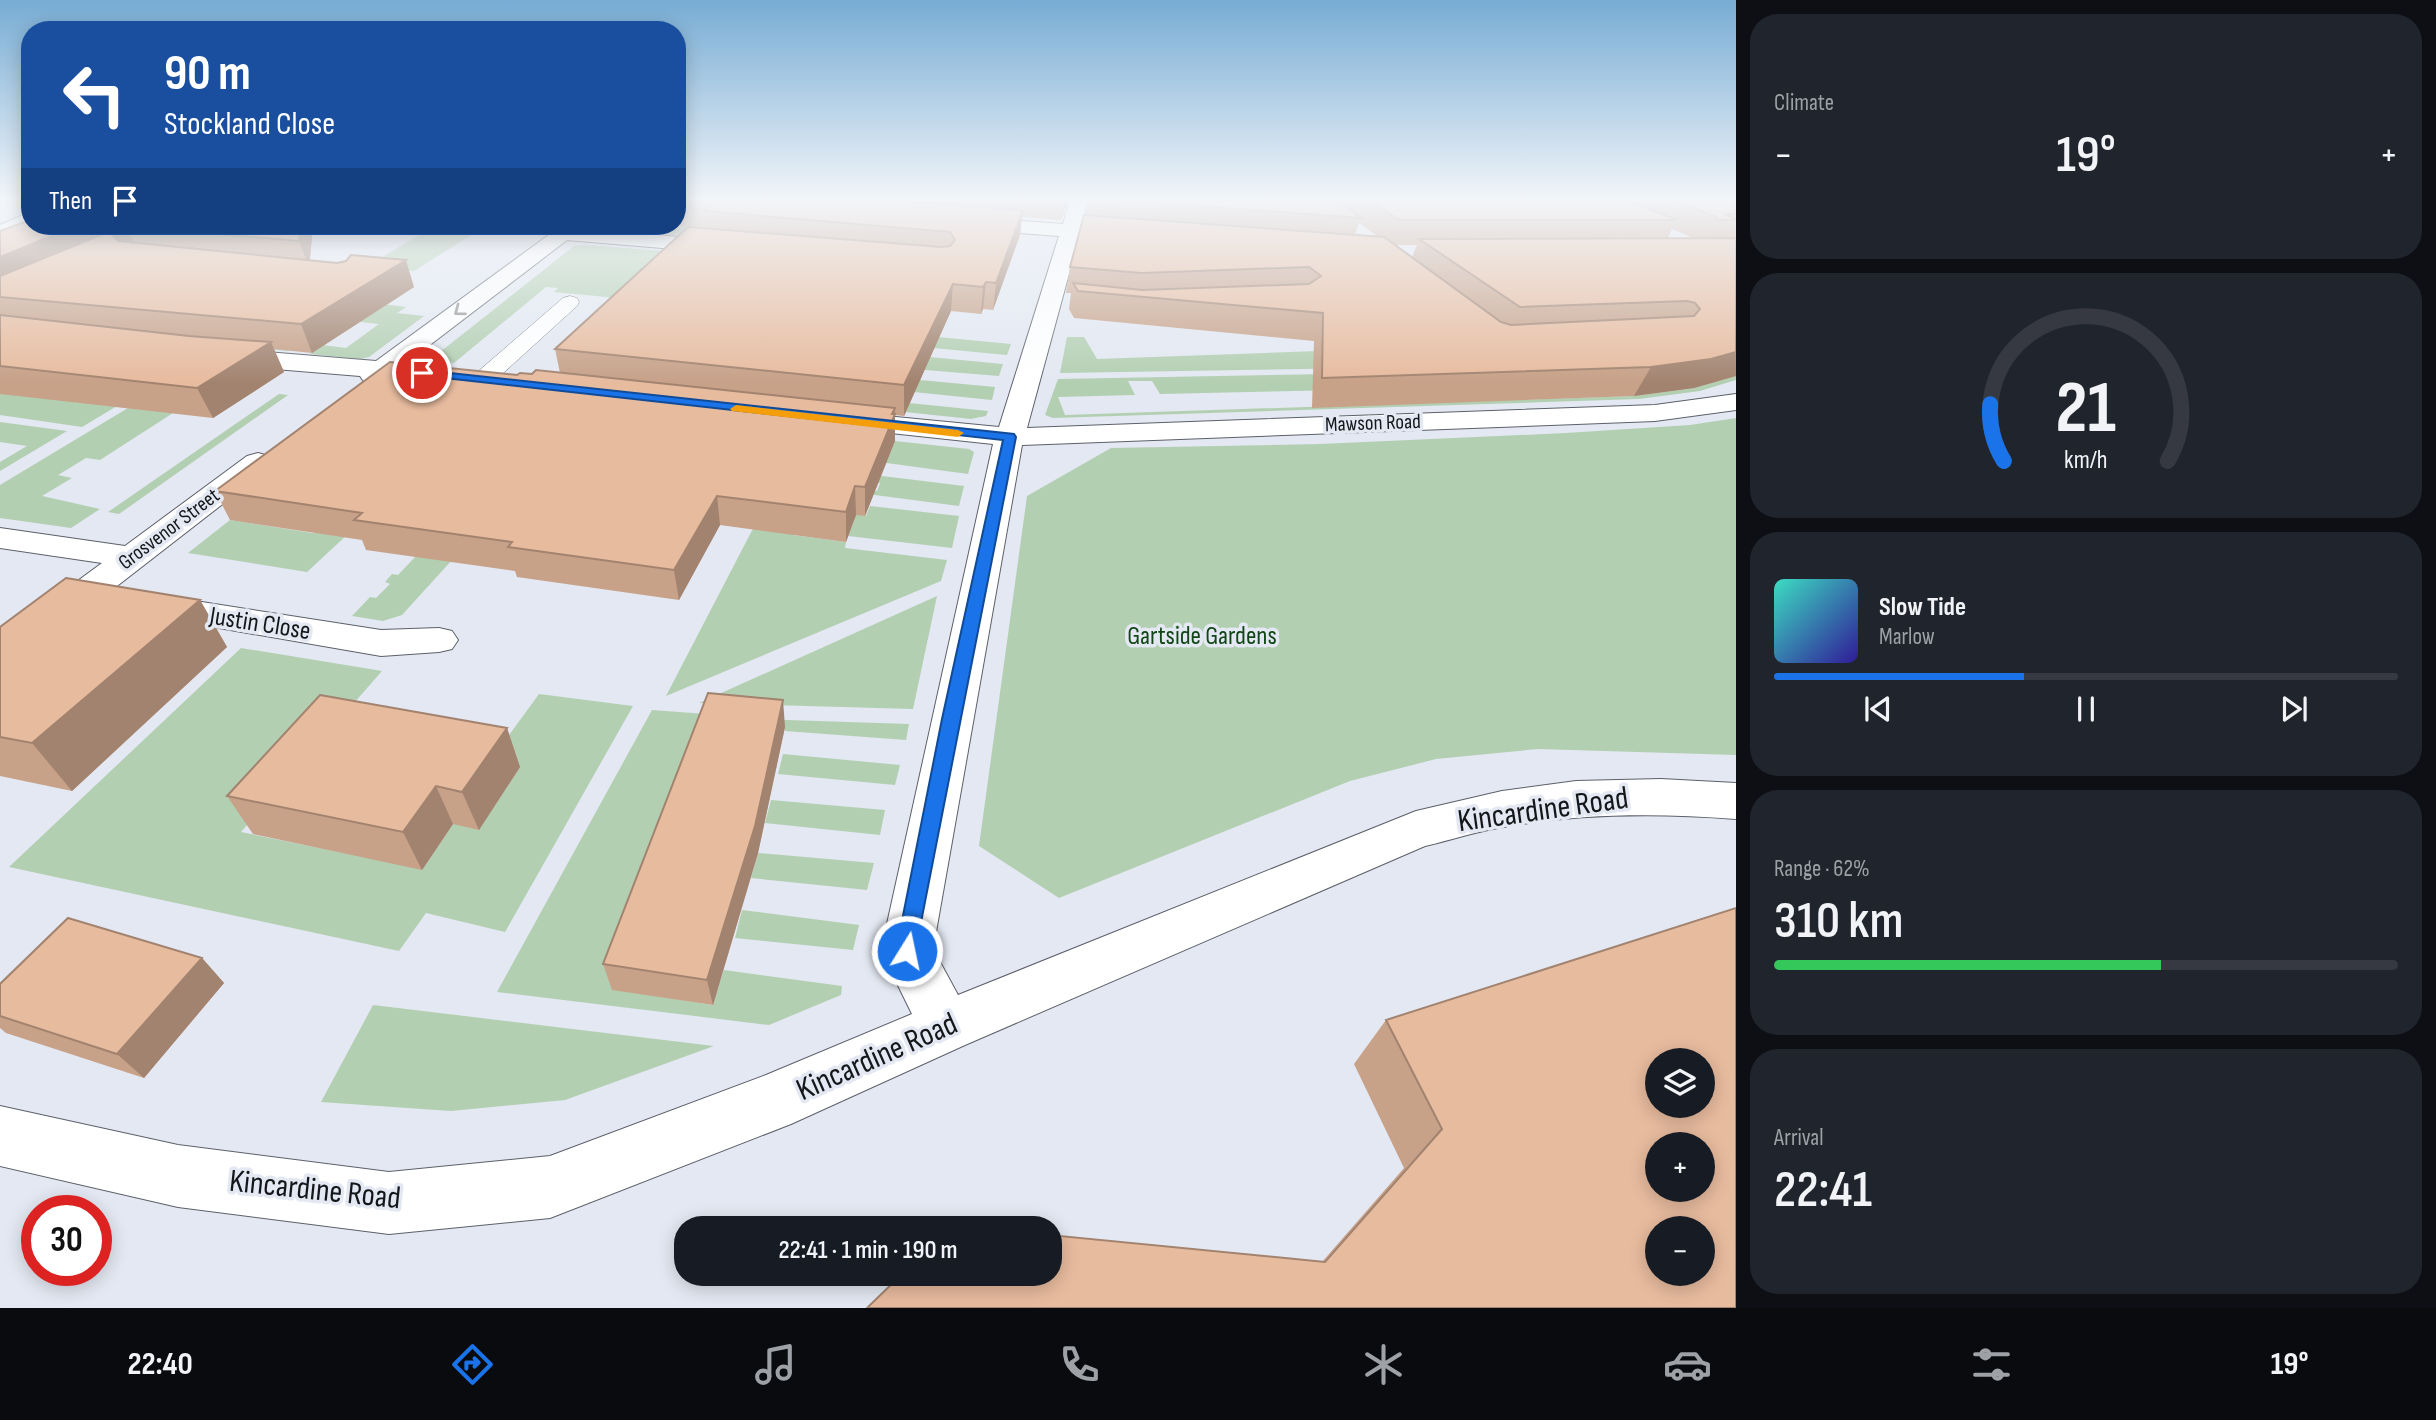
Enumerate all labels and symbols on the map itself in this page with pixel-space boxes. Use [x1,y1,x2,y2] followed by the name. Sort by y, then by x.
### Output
[455,302,467,315] one-way arrow
[392,343,452,403] pin
[1325,409,1421,437] street label: Mawson Road
[113,483,225,575] street label: Grosvenor Street
[206,601,313,647] street label: Justin Close
[1127,621,1277,652] park label: Gartside Gardens
[1455,779,1631,841] street label: Kincardine Road
[870,914,944,988] position arrow
[791,1004,963,1110] street label: Kincardine Road
[228,1162,402,1218] street label: Kincardine Road
[21,1195,112,1286] speed limit sign: 30

